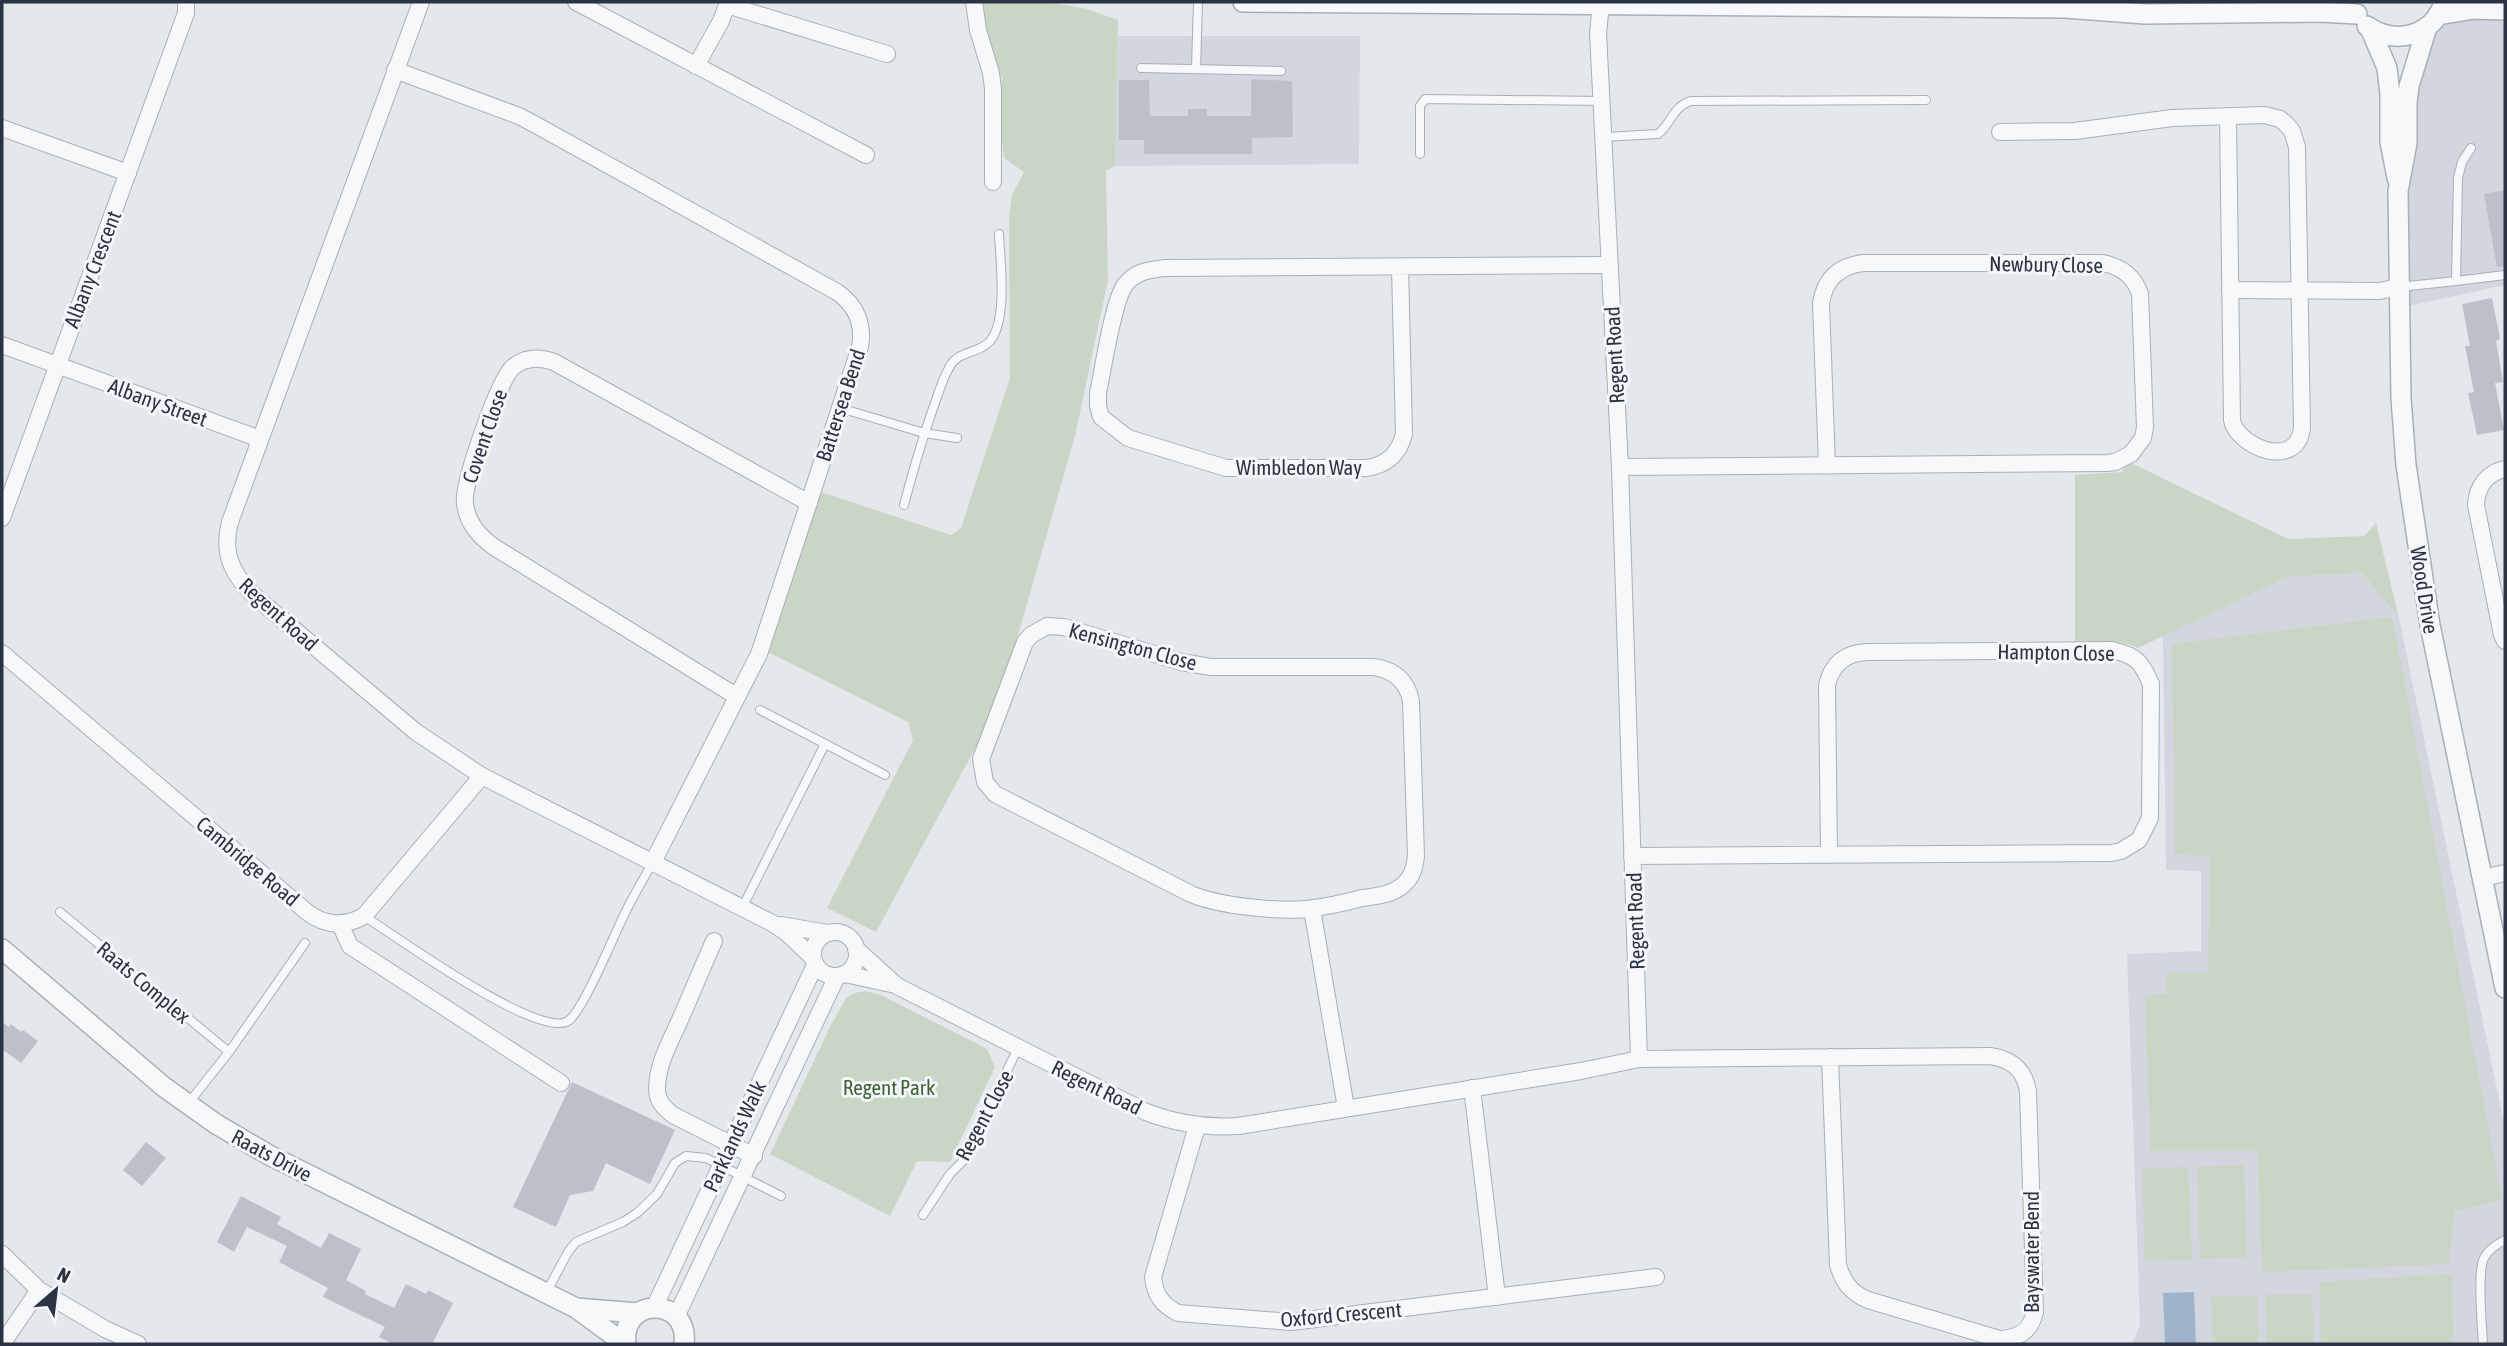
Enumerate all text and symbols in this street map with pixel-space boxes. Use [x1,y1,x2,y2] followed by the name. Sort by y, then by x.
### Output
[59,207,125,331] street label: Albany Crescent
[1989,251,2103,277] street label: Newbury Close
[1599,306,1629,404] street label: Regent Road
[811,346,869,464] street label: Battersea Bend
[105,373,211,431] street label: Albany Street
[457,386,511,486] street label: Covent Close
[1236,455,1362,479] street label: Wimbledon Way
[2406,545,2444,635] street label: Wood Drive
[235,572,323,656] street label: Regent Road
[1066,617,1200,675] street label: Kensington Close
[1997,639,2115,665] street label: Hampton Close
[192,811,304,911] street label: Cambridge Road
[1621,872,1649,970] street label: Regent Road
[93,936,196,1028] street label: Raats Complex
[1048,1055,1146,1119] street label: Regent Road
[950,1066,1018,1164] street label: Regent Close
[843,1075,935,1099] park label: Regent Park
[698,1077,770,1195] street label: Parklands Walk
[228,1124,316,1186] street label: Raats Drive
[2019,1191,2043,1313] street label: Bayswater Bend
[21,1255,91,1325] north arrow
[54,1263,74,1287] text: N
[1279,1297,1403,1331] street label: Oxford Crescent

